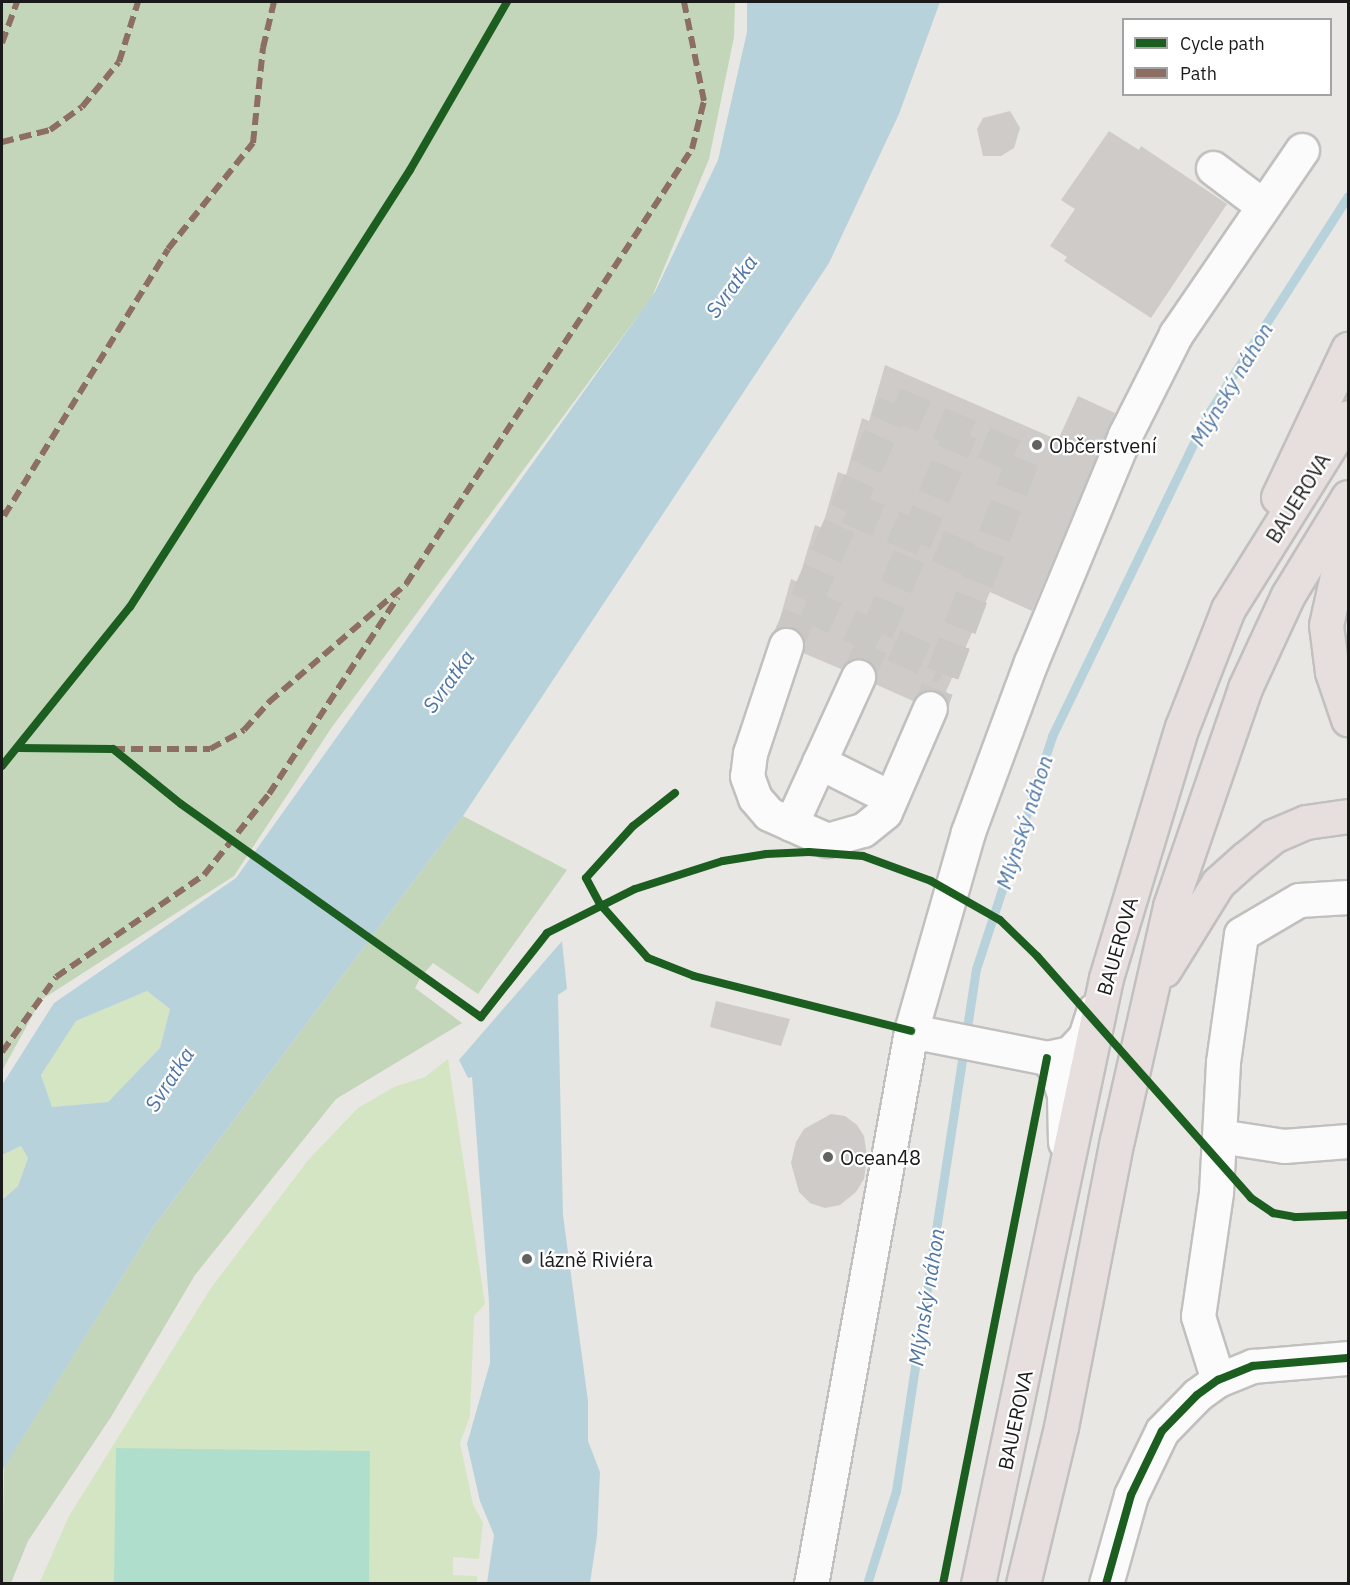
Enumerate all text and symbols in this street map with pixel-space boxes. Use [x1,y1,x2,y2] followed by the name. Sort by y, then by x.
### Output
[1122,18,1332,96] legend
[1180,32,1265,55] text: Cycle path
[1180,62,1217,85] text: Path
[700,250,762,322] water label: Svratka
[1184,318,1278,450] water label: Mlýnský náhon
[1049,433,1157,457] place label: Občerstvení
[1030,438,1044,452] marker: Občerstvení
[1261,449,1335,547] street label: BAUEROVA
[417,645,479,717] water label: Svratka
[991,752,1057,892] water label: Mlýnský náhon
[1091,894,1143,998] street label: BAUEROVA
[139,1042,199,1116] water label: Svratka
[840,1145,921,1169] place label: Ocean48
[821,1150,835,1164] marker: Ocean48
[903,1226,949,1368] water label: Mlýnský náhon
[539,1247,653,1271] place label: lázně Riviéra
[520,1252,534,1266] marker: lázně Riviéra
[993,1368,1037,1472] street label: BAUEROVA

